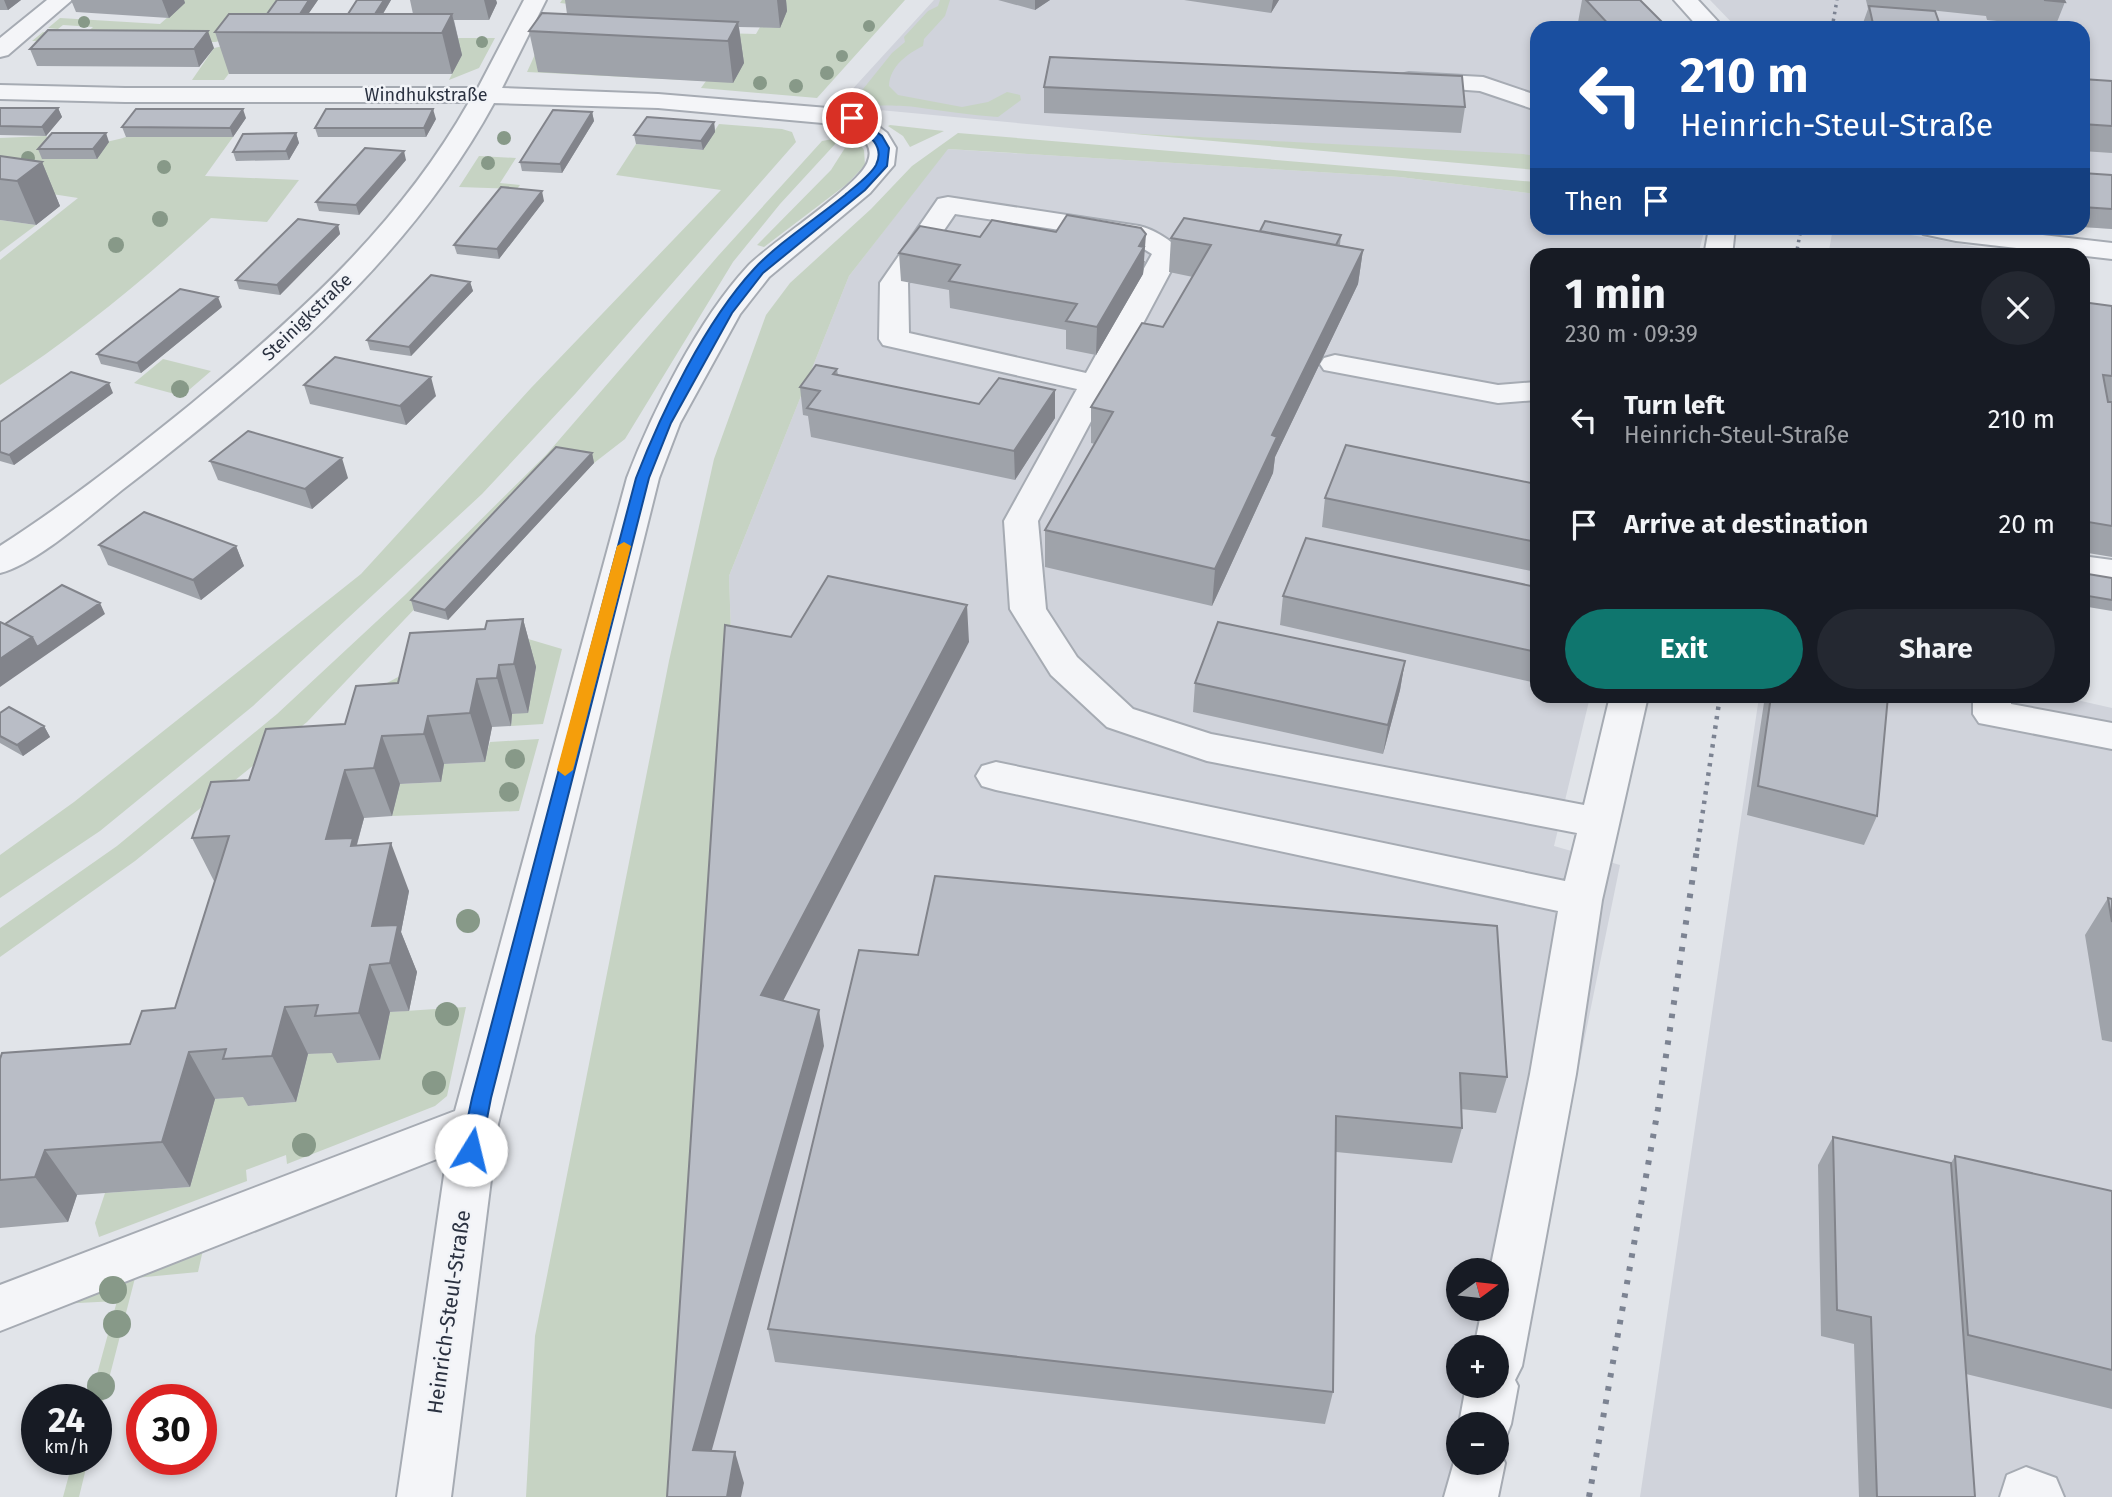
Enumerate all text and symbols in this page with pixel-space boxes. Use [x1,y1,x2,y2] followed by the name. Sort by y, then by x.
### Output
[1680,46,1809,105] text: 210 m
[1565,49,1656,140] icon: left
[365,84,487,106] street label: Windhukstraße
[822,88,882,148] pin
[833,99,871,137] icon: arrive
[1680,106,1993,144] text: Heinrich-Steul-Straße
[1637,182,1675,220] icon: arrive
[1565,186,1623,217] text: Then
[257,269,357,365] street label: Steinigkstraße
[1565,269,1666,319] text: 1 min
[1981,271,2055,345] button: close
[1565,320,1698,348] text: 230 m · 09:39
[1624,390,1725,421] text: Turn left
[1565,401,1603,439] icon: left
[1988,404,2055,435] text: 210 m
[1624,421,1849,449] text: Heinrich-Steul-Straße
[1565,506,1603,544] icon: arrive
[1624,509,1868,540] text: Arrive at destination
[1998,509,2055,540] text: 20 m
[1565,609,1803,689] button: Exit
[1817,609,2055,689] button: Share
[434,1113,508,1187] position arrow
[422,1208,476,1416] street label: Heinrich-Steul-Straße
[1446,1258,1508,1321] north arrow
[1446,1258,1509,1475] map controls
[1446,1335,1509,1398] button: +
[126,1384,217,1475] speed limit sign: 30
[48,1399,85,1441] text: 24
[1446,1412,1509,1475] button: −
[44,1436,89,1458] text: km/h

